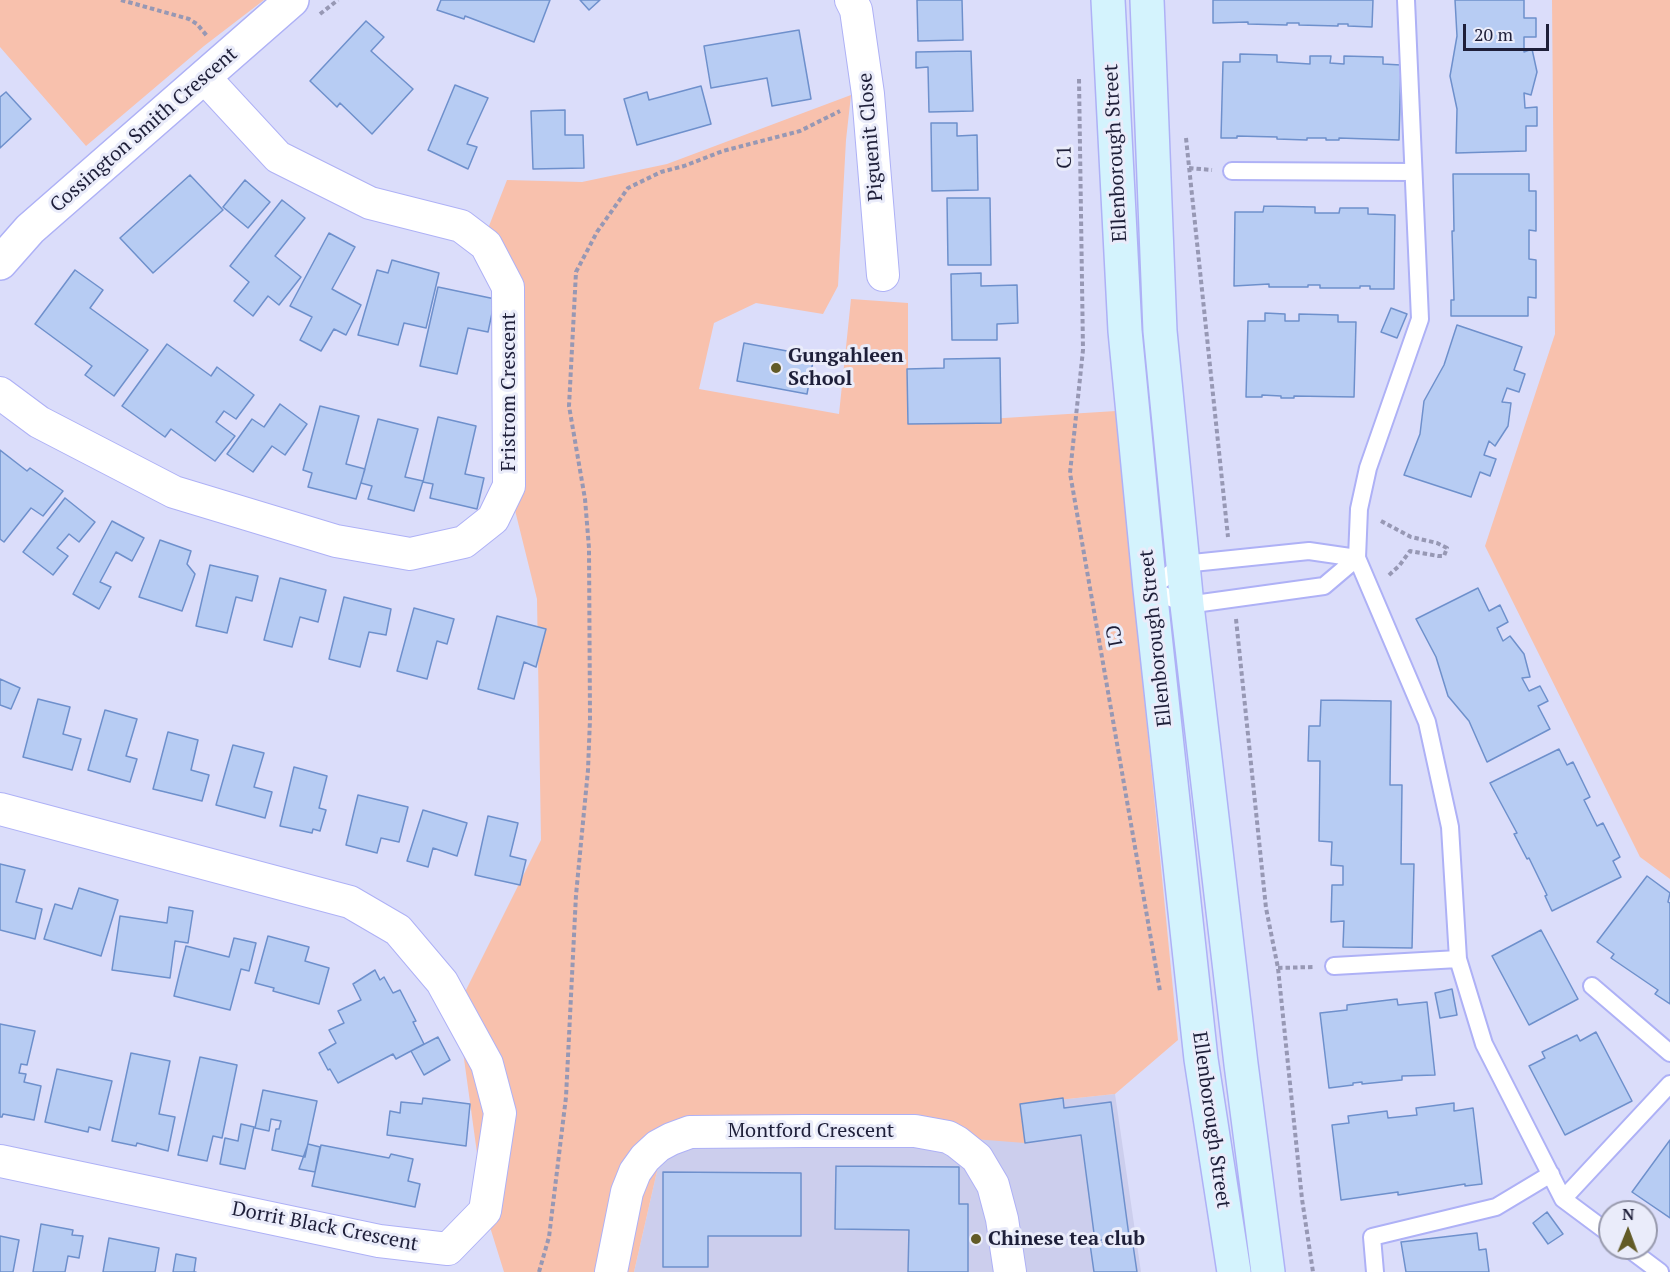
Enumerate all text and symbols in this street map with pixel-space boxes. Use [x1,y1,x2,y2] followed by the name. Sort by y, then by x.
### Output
[1466,12,1552,50] scale bar
[1474,22,1513,46] text: 20 m
[46,42,242,218] street label: Cossington Smith Crescent
[1099,63,1133,243] street label: Ellenborough Street
[853,72,889,202] street label: Piguenit Close
[1053,145,1077,169] street label: C1
[497,312,521,472] street label: Fristrom Crescent
[788,344,904,391] place label: Gungahleen School
[769,361,783,375] marker: Gungahleen School
[1135,548,1177,728] street label: Ellenborough Street
[1099,623,1127,651] street label: C1
[1187,1030,1235,1210] street label: Ellenborough Street
[728,1119,894,1143] street label: Montford Crescent
[230,1197,420,1257] street label: Dorrit Black Crescent
[1598,1200,1658,1260] north arrow
[1622,1203,1635,1225] text: N
[988,1227,1145,1251] place label: Chinese tea club
[969,1232,983,1246] marker: Chinese tea club

